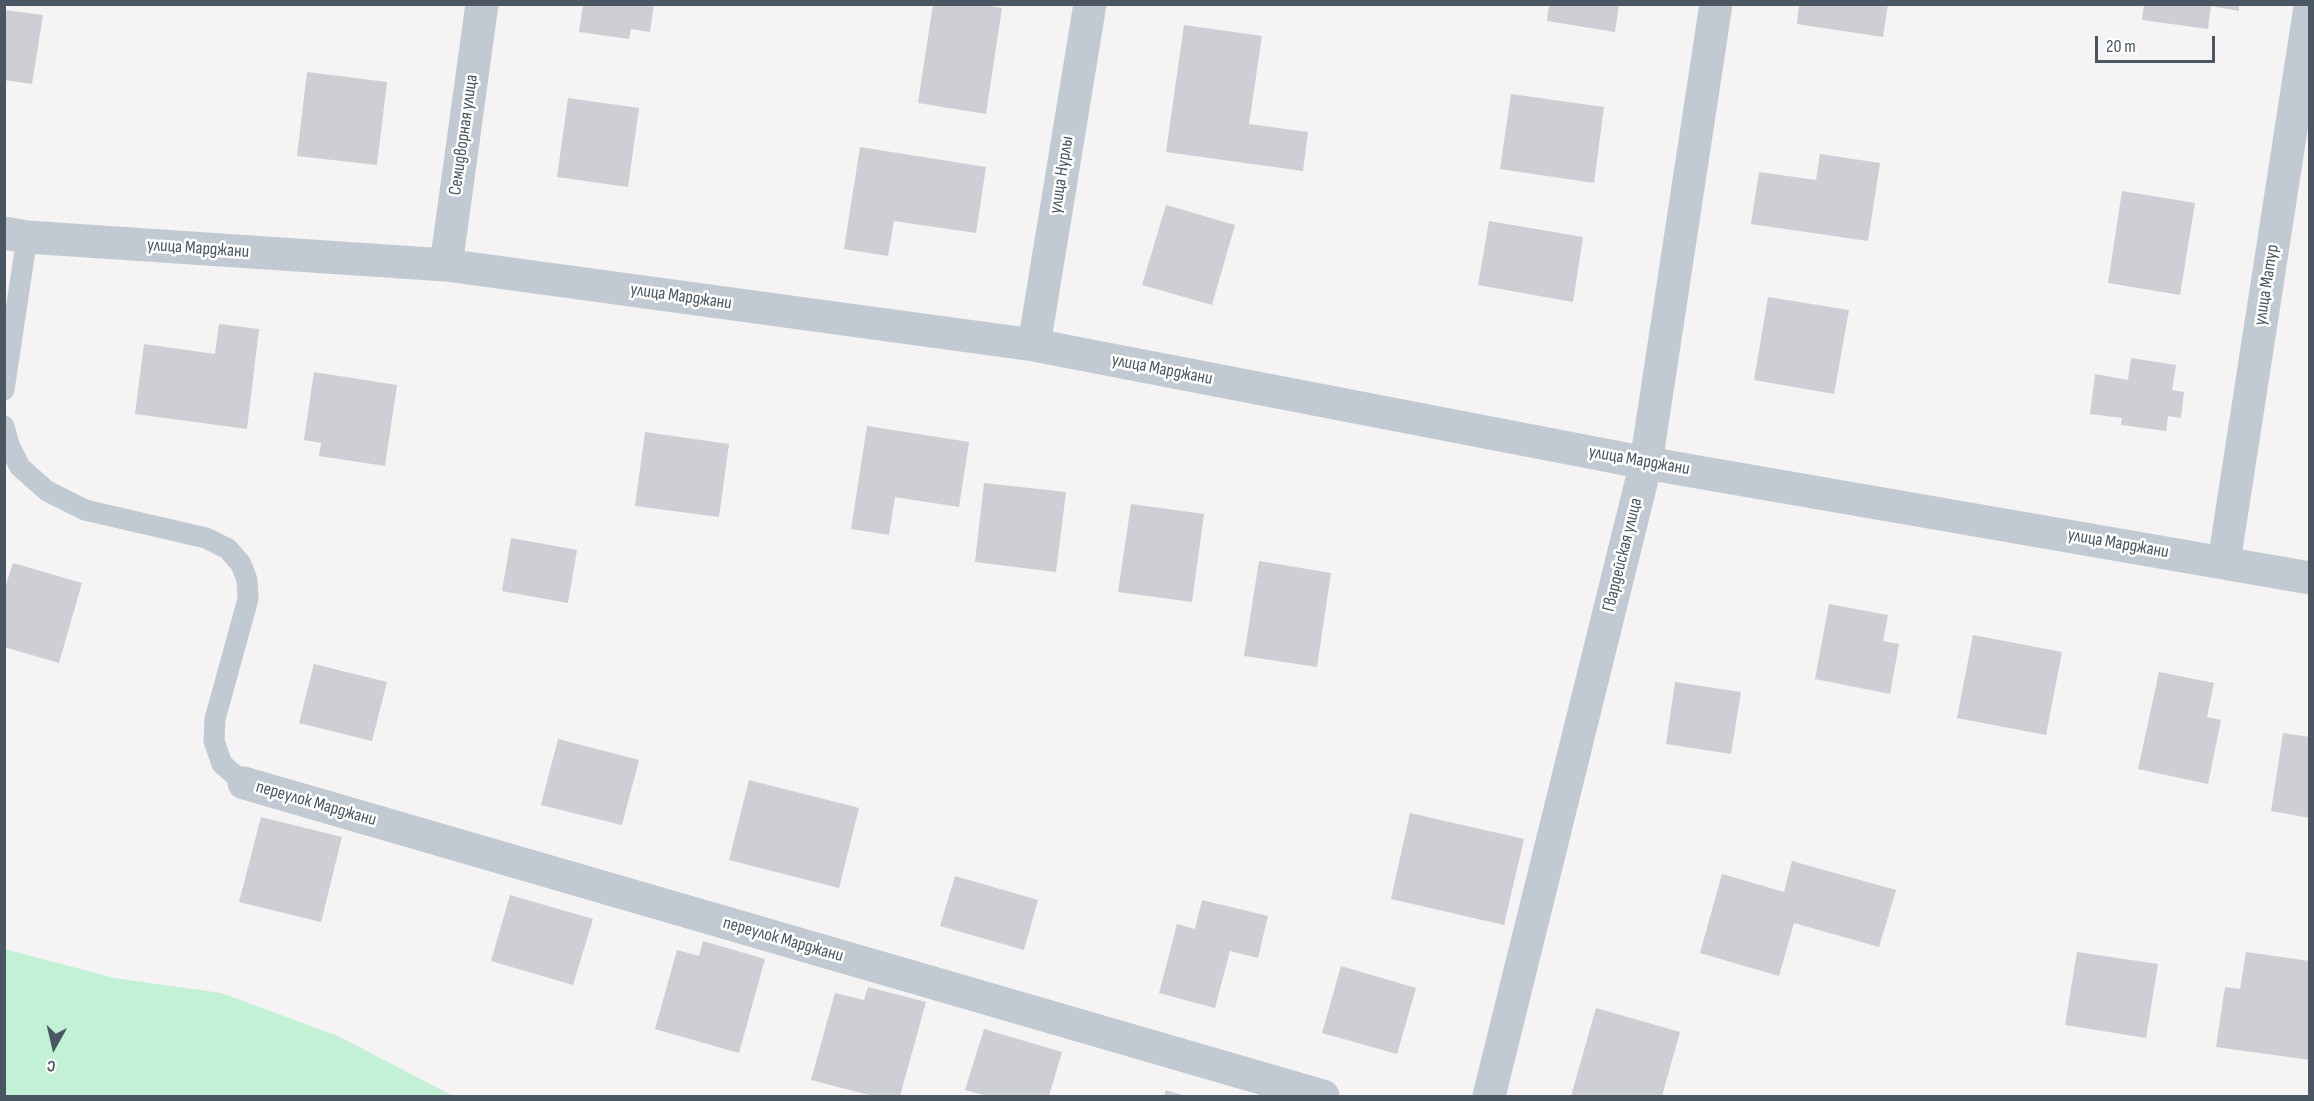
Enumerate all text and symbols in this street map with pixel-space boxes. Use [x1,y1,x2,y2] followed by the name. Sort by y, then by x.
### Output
[2098,24,2218,62] scale bar
[2106,36,2136,57] text: 20 m
[445,73,483,197] street label: Семидворная улица
[1045,135,1079,215] street label: улица Нурлы
[146,235,250,263] street label: улица Марджани
[2250,243,2284,327] street label: улица Матур
[629,279,733,315] street label: улица Марджани
[1110,350,1214,390] street label: улица Марджани
[1587,441,1691,481] street label: улица Марджани
[1598,496,1648,614] street label: Гвардейская улица
[2066,524,2170,564] street label: улица Марджани
[253,777,379,831] street label: переулок Марджани
[720,913,846,967] street label: переулок Марджани
[24,1017,84,1077] north arrow
[46,1055,57,1075] text: С

